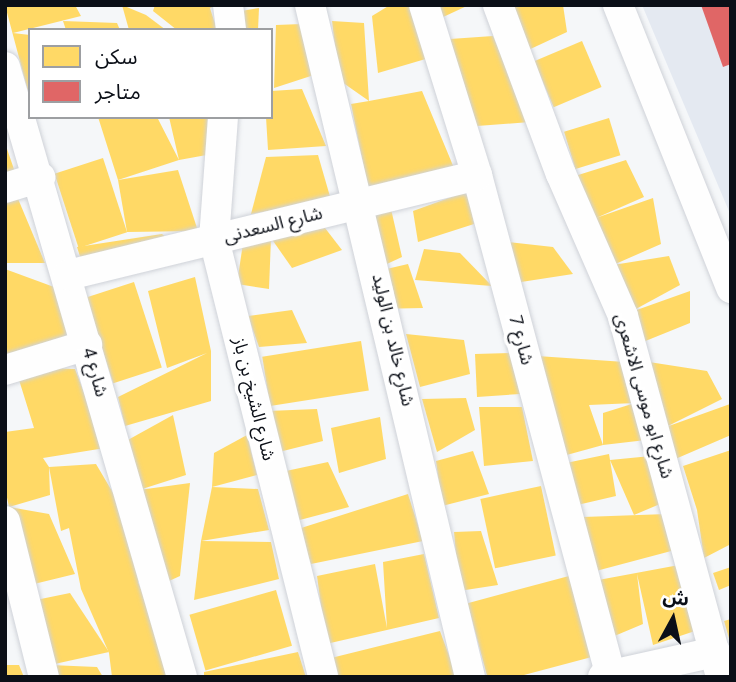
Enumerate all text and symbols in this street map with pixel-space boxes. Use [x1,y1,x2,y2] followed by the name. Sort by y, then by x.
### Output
[28,28,273,119] legend
[95,43,137,71] text: سكن
[95,78,141,106] text: متاجر
[221,202,325,248] street label: شارع السعدنى
[367,272,419,408] street label: شارع خالد بن الوليد
[610,311,678,481] street label: شارع ابو موسى الاشعرى
[504,313,538,367] street label: شارع 7
[228,335,280,463] street label: شارع الشيخ بن باز
[78,345,112,399] street label: شارع 4
[638,584,708,654] north arrow
[661,584,691,613] text: ش

